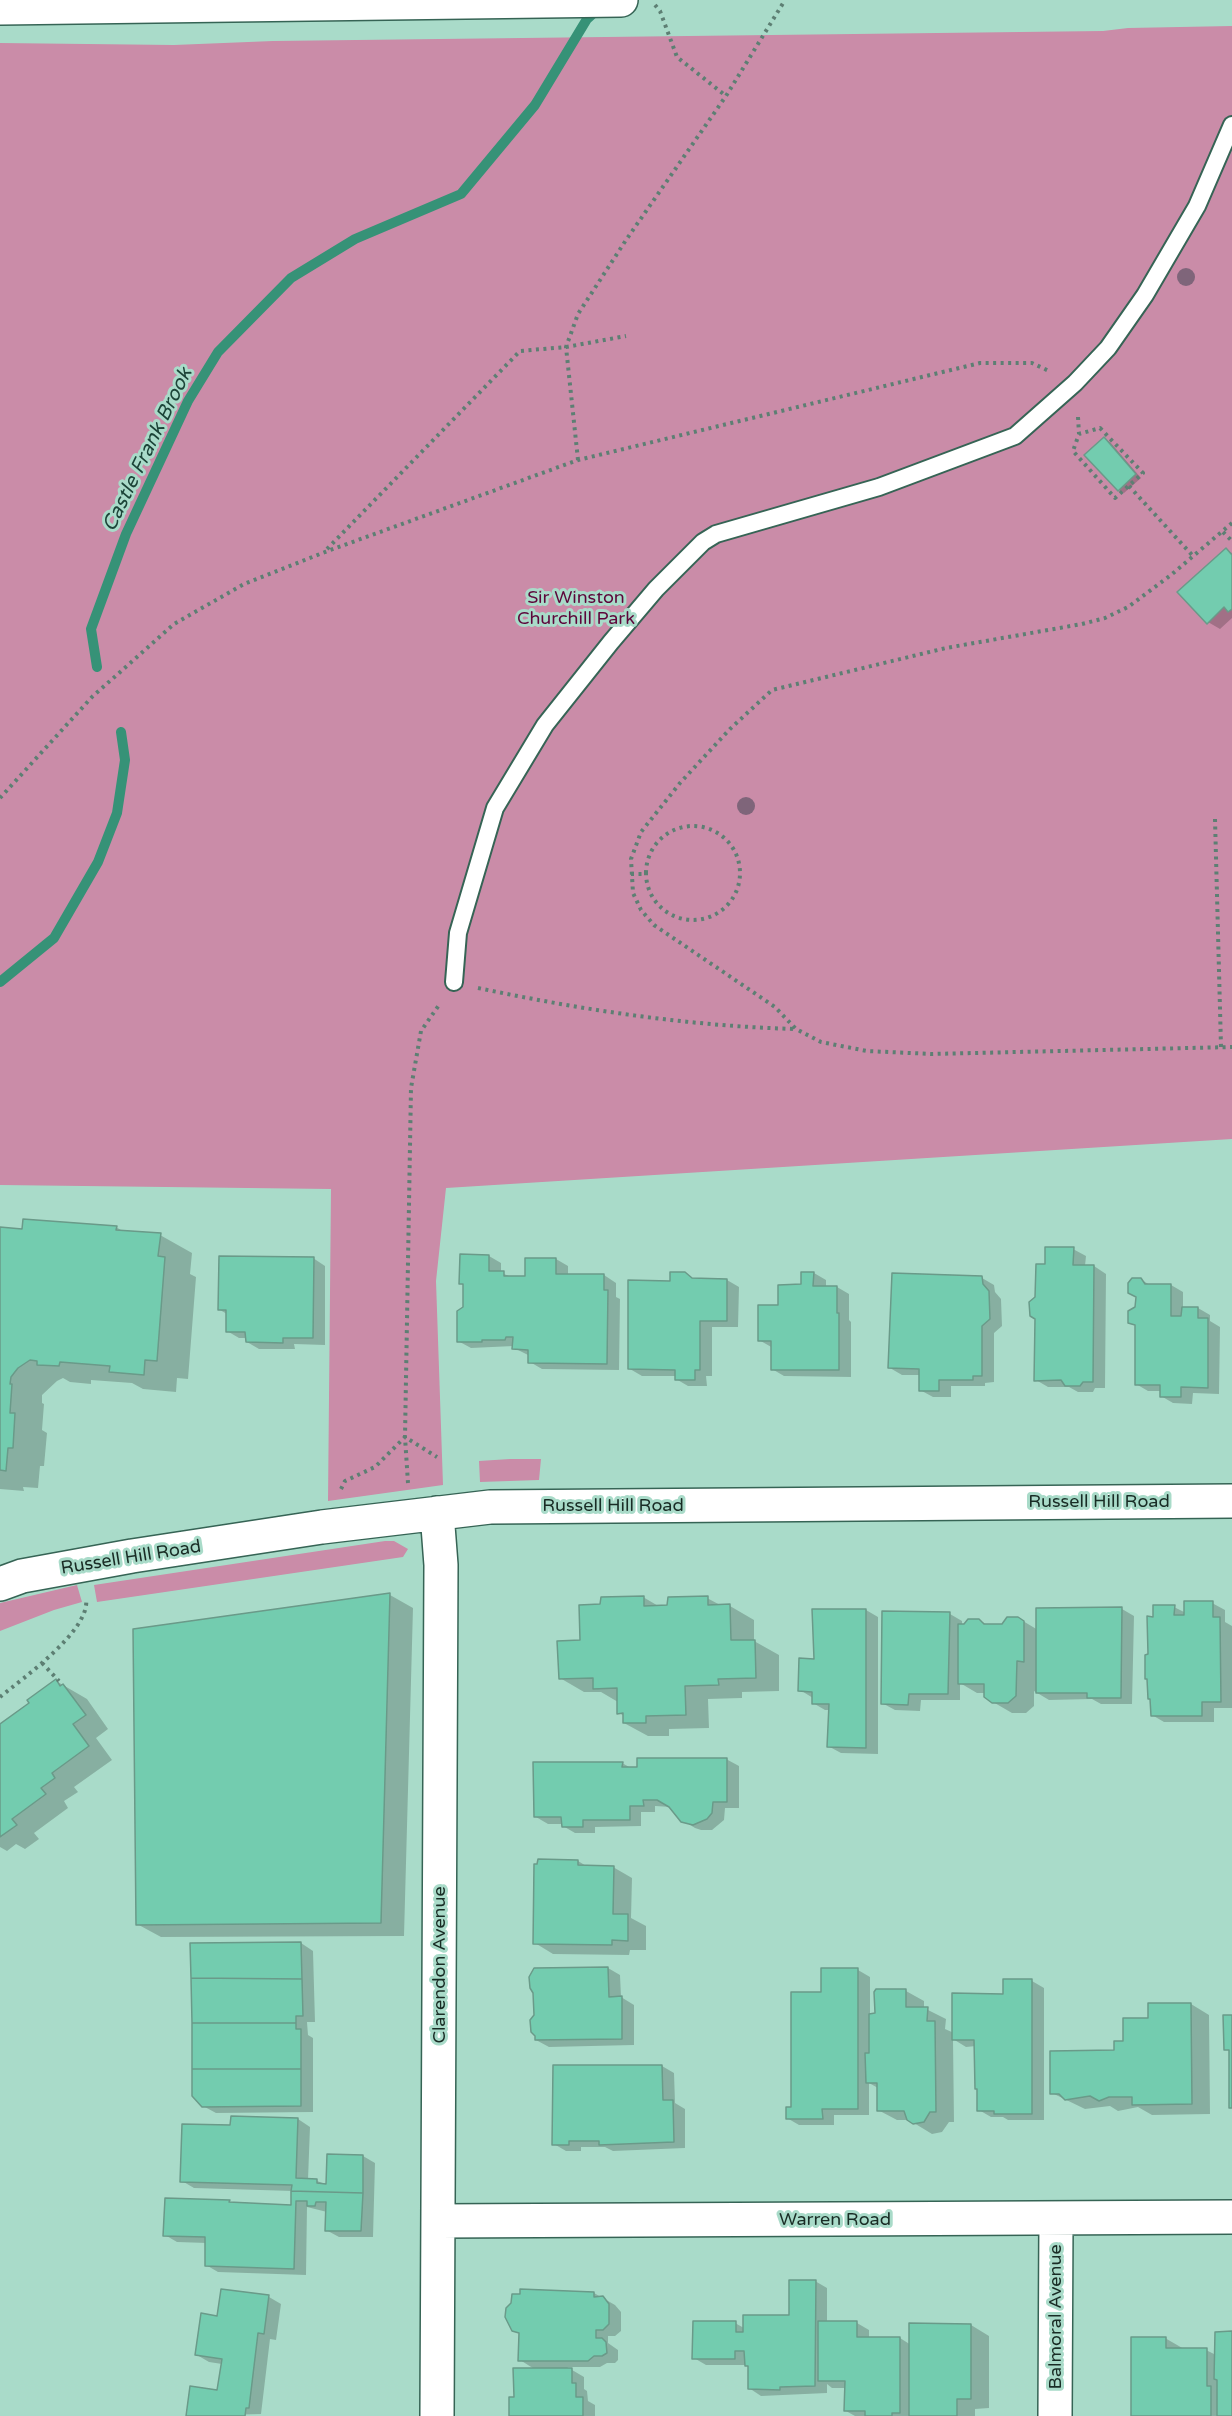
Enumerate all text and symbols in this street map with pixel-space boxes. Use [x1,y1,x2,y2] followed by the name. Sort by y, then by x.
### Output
[98,364,198,536] water label: Castle Frank Brook
[517,587,635,630] park label: Sir Winston Churchill Park
[1028,1491,1170,1513] street label: Russell Hill Road
[542,1495,684,1517] street label: Russell Hill Road
[59,1536,203,1580] street label: Russell Hill Road
[429,1886,451,2044] street label: Clarendon Avenue
[779,2209,891,2231] street label: Warren Road
[1045,2244,1067,2390] street label: Balmoral Avenue

